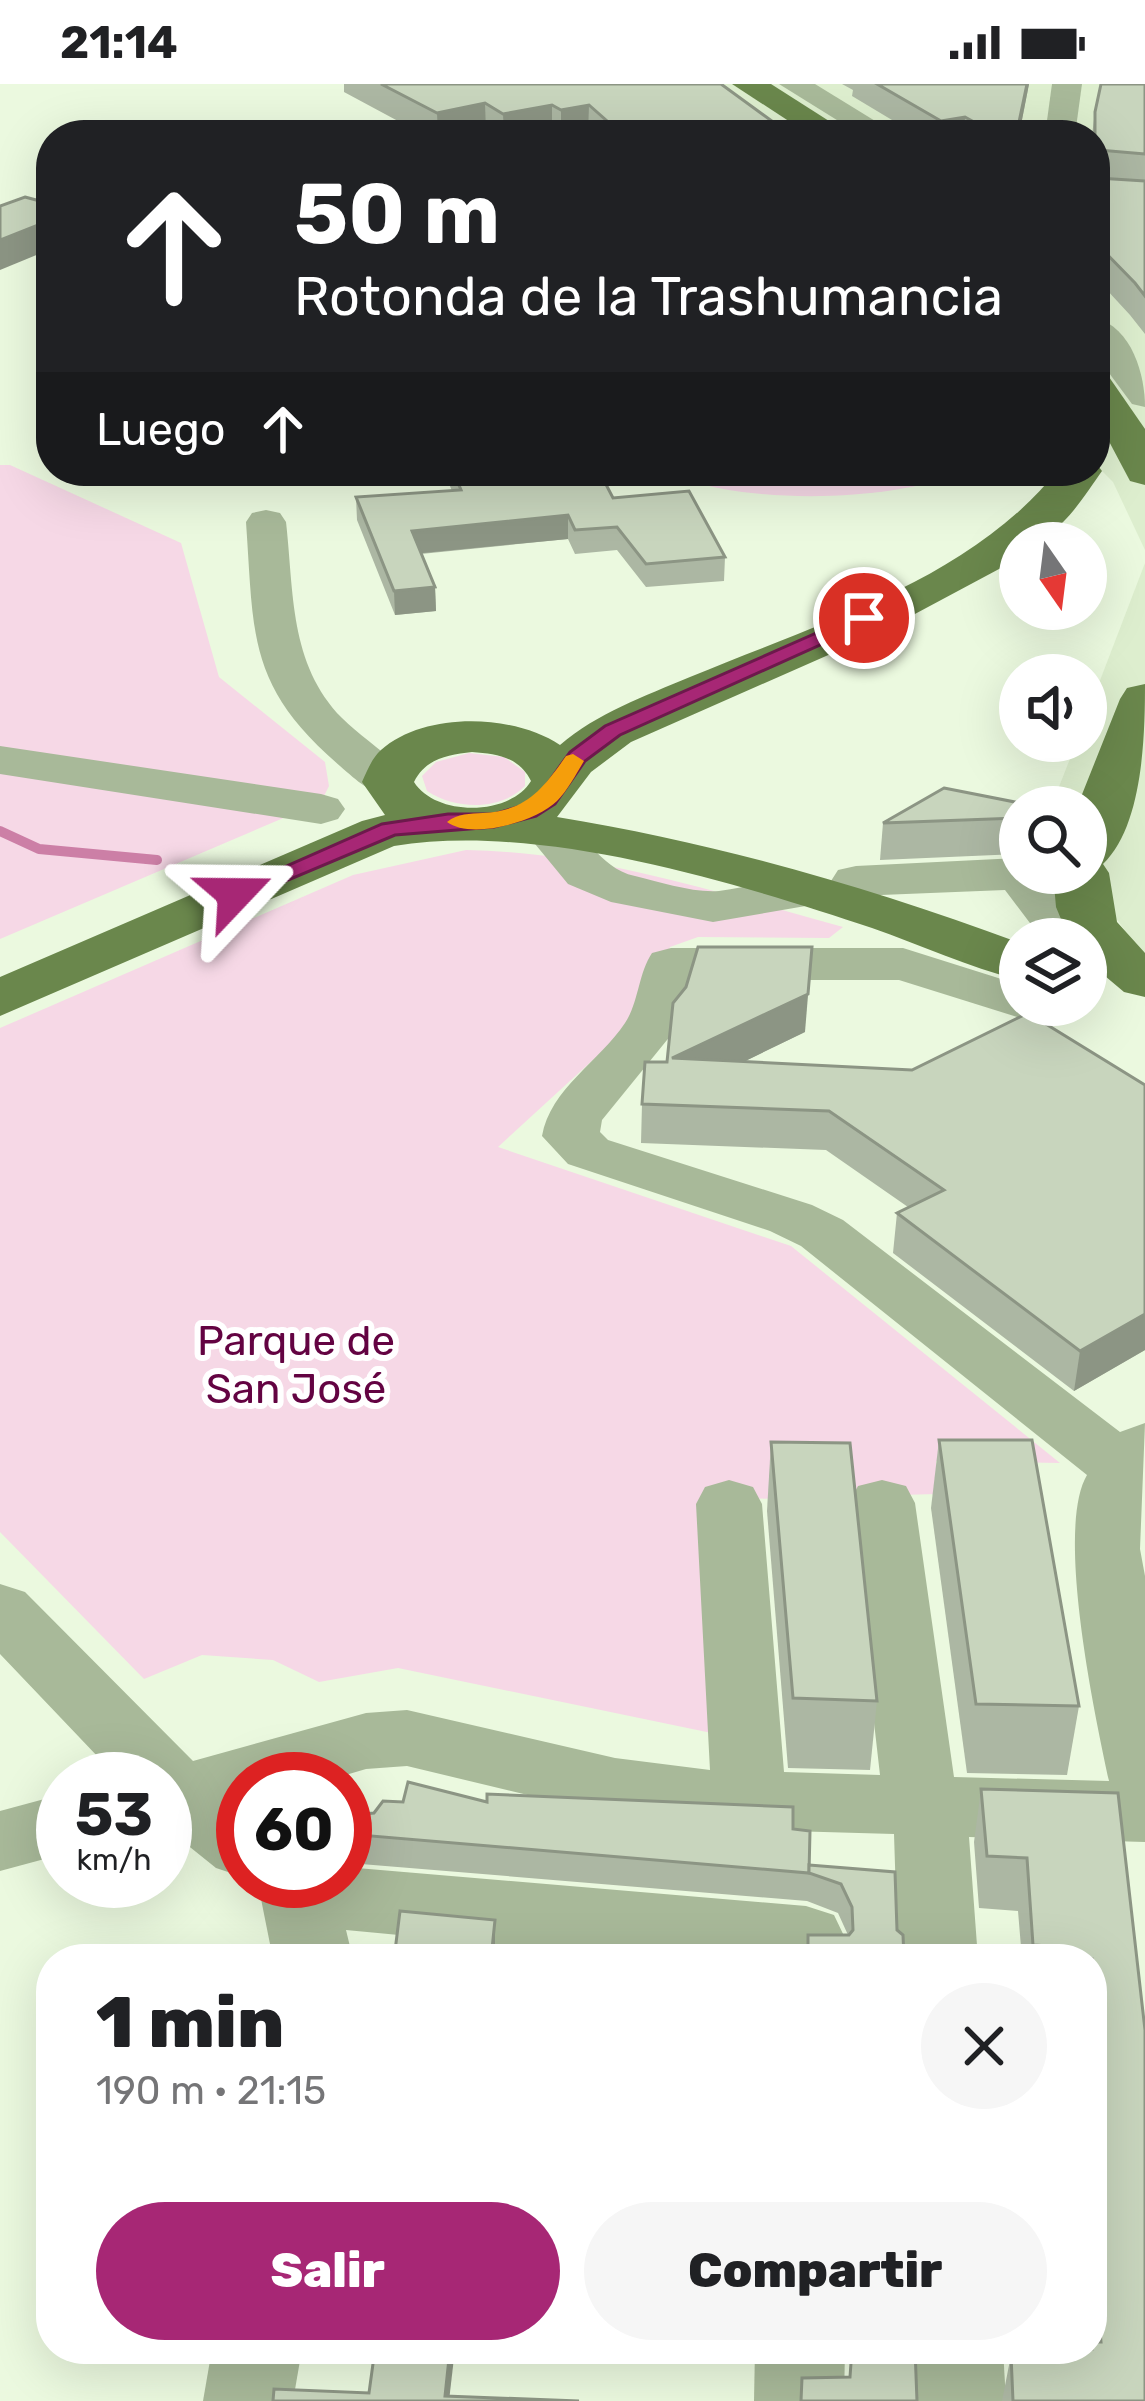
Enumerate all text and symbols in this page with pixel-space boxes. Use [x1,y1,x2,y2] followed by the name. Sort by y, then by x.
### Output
[60,16,178,69] text: 21:14
[294,164,500,264] text: 50 m
[96,168,252,324] icon: ahead
[294,265,1003,329] text: Rotonda de la Trashumancia
[250,396,316,462] icon: ahead
[96,403,226,456] text: Luego
[999,522,1107,630] north arrow
[999,522,1107,1026] map controls
[813,567,915,669] pin
[831,585,897,651] icon: arrive
[999,654,1107,762] button: sound
[999,786,1107,894] button: search
[172,831,298,957] position arrow
[999,918,1107,1026] button: layers
[197,1316,395,1414] park label: Parque de San José
[216,1752,372,1908] speed limit sign: 60
[75,1779,153,1850] text: 53
[77,1842,151,1878] text: km/h
[96,1980,284,2065] text: 1 min
[921,1983,1047,2109] button: close
[96,2068,326,2114] text: 190 m · 21:15
[96,2202,560,2340] button: Salir
[584,2202,1047,2340] button: Compartir

